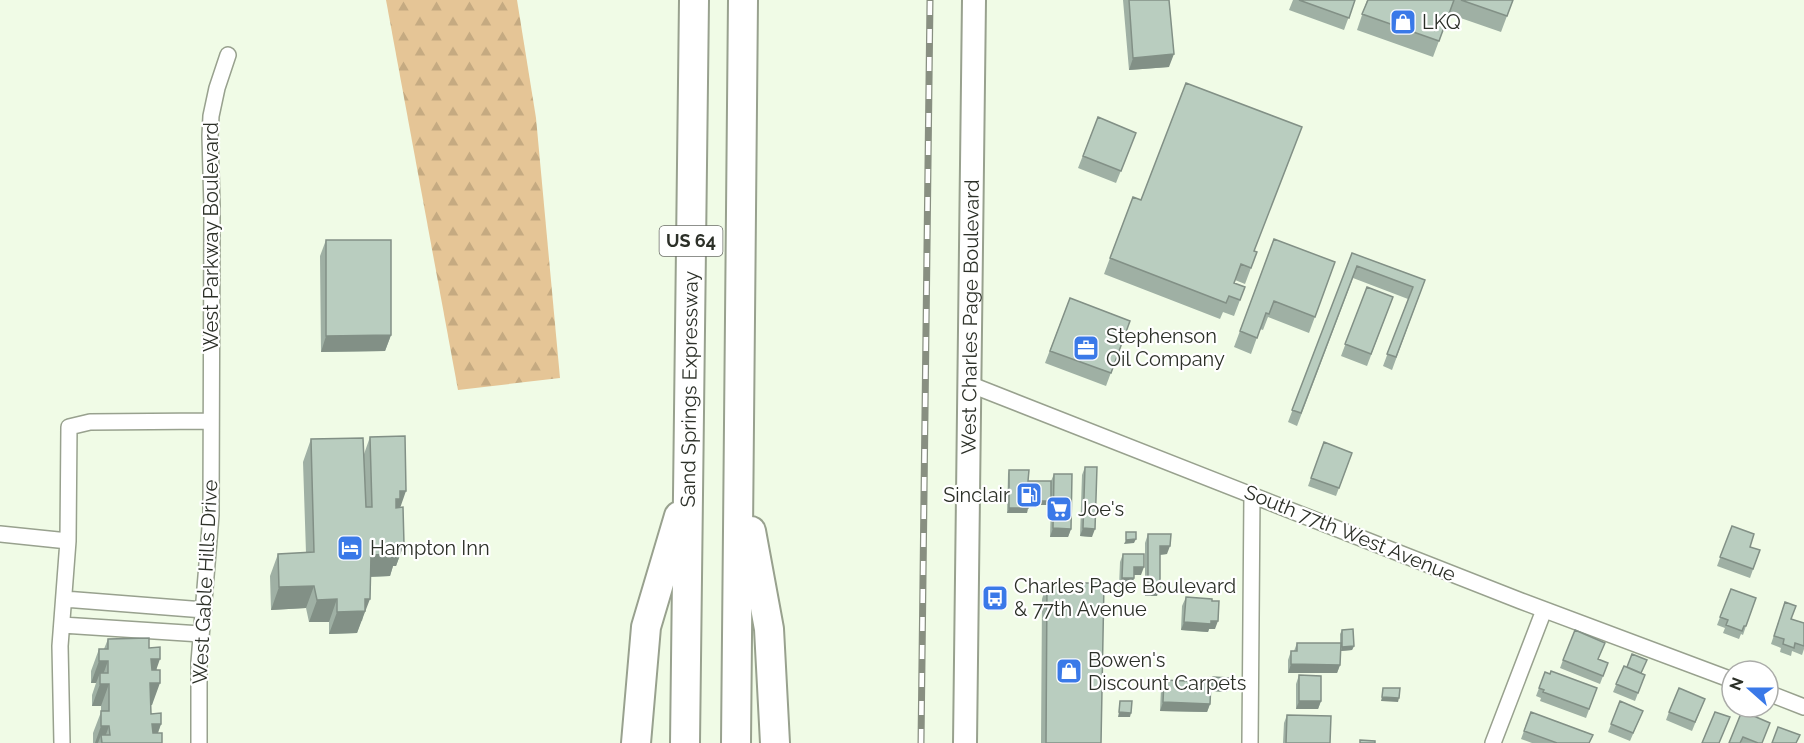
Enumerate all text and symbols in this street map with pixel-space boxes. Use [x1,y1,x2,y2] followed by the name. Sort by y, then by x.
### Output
[1388,7,1418,37] shop icon: LKQ
[1422,10,1461,34] place label: LKQ
[199,122,223,352] street label: West Parkway Boulevard
[956,179,984,455] street label: West Charles Page Boulevard
[660,226,722,256] road number: US 64
[676,270,703,507] street label: Sand Springs Expressway
[1106,324,1225,371] place label: Stephenson Oil Company
[1071,333,1101,363] office icon: Stephenson Oil Company
[188,479,222,685] street label: West Gable Hills Drive
[1014,480,1044,510] fuel station icon: Sinclair
[1241,480,1459,587] street label: South 77th West Avenue
[943,483,1010,507] place label: Sinclair
[1044,494,1074,524] supermarket icon: Joe's
[1078,497,1124,521] place label: Joe's
[335,533,365,563] hotel icon: Hampton Inn
[370,536,490,560] place label: Hampton Inn
[1014,574,1236,621] place label: Charles Page Boulevard & 77th Avenue
[980,583,1010,613] bus stop icon: Charles Page Boulevard & 77th Avenue
[1088,648,1246,695] place label: Bowen's Discount Carpets
[1054,656,1084,686] shop icon: Bowen's Discount Carpets
[1720,659,1780,719] north arrow
[1725,675,1748,693] text: N

